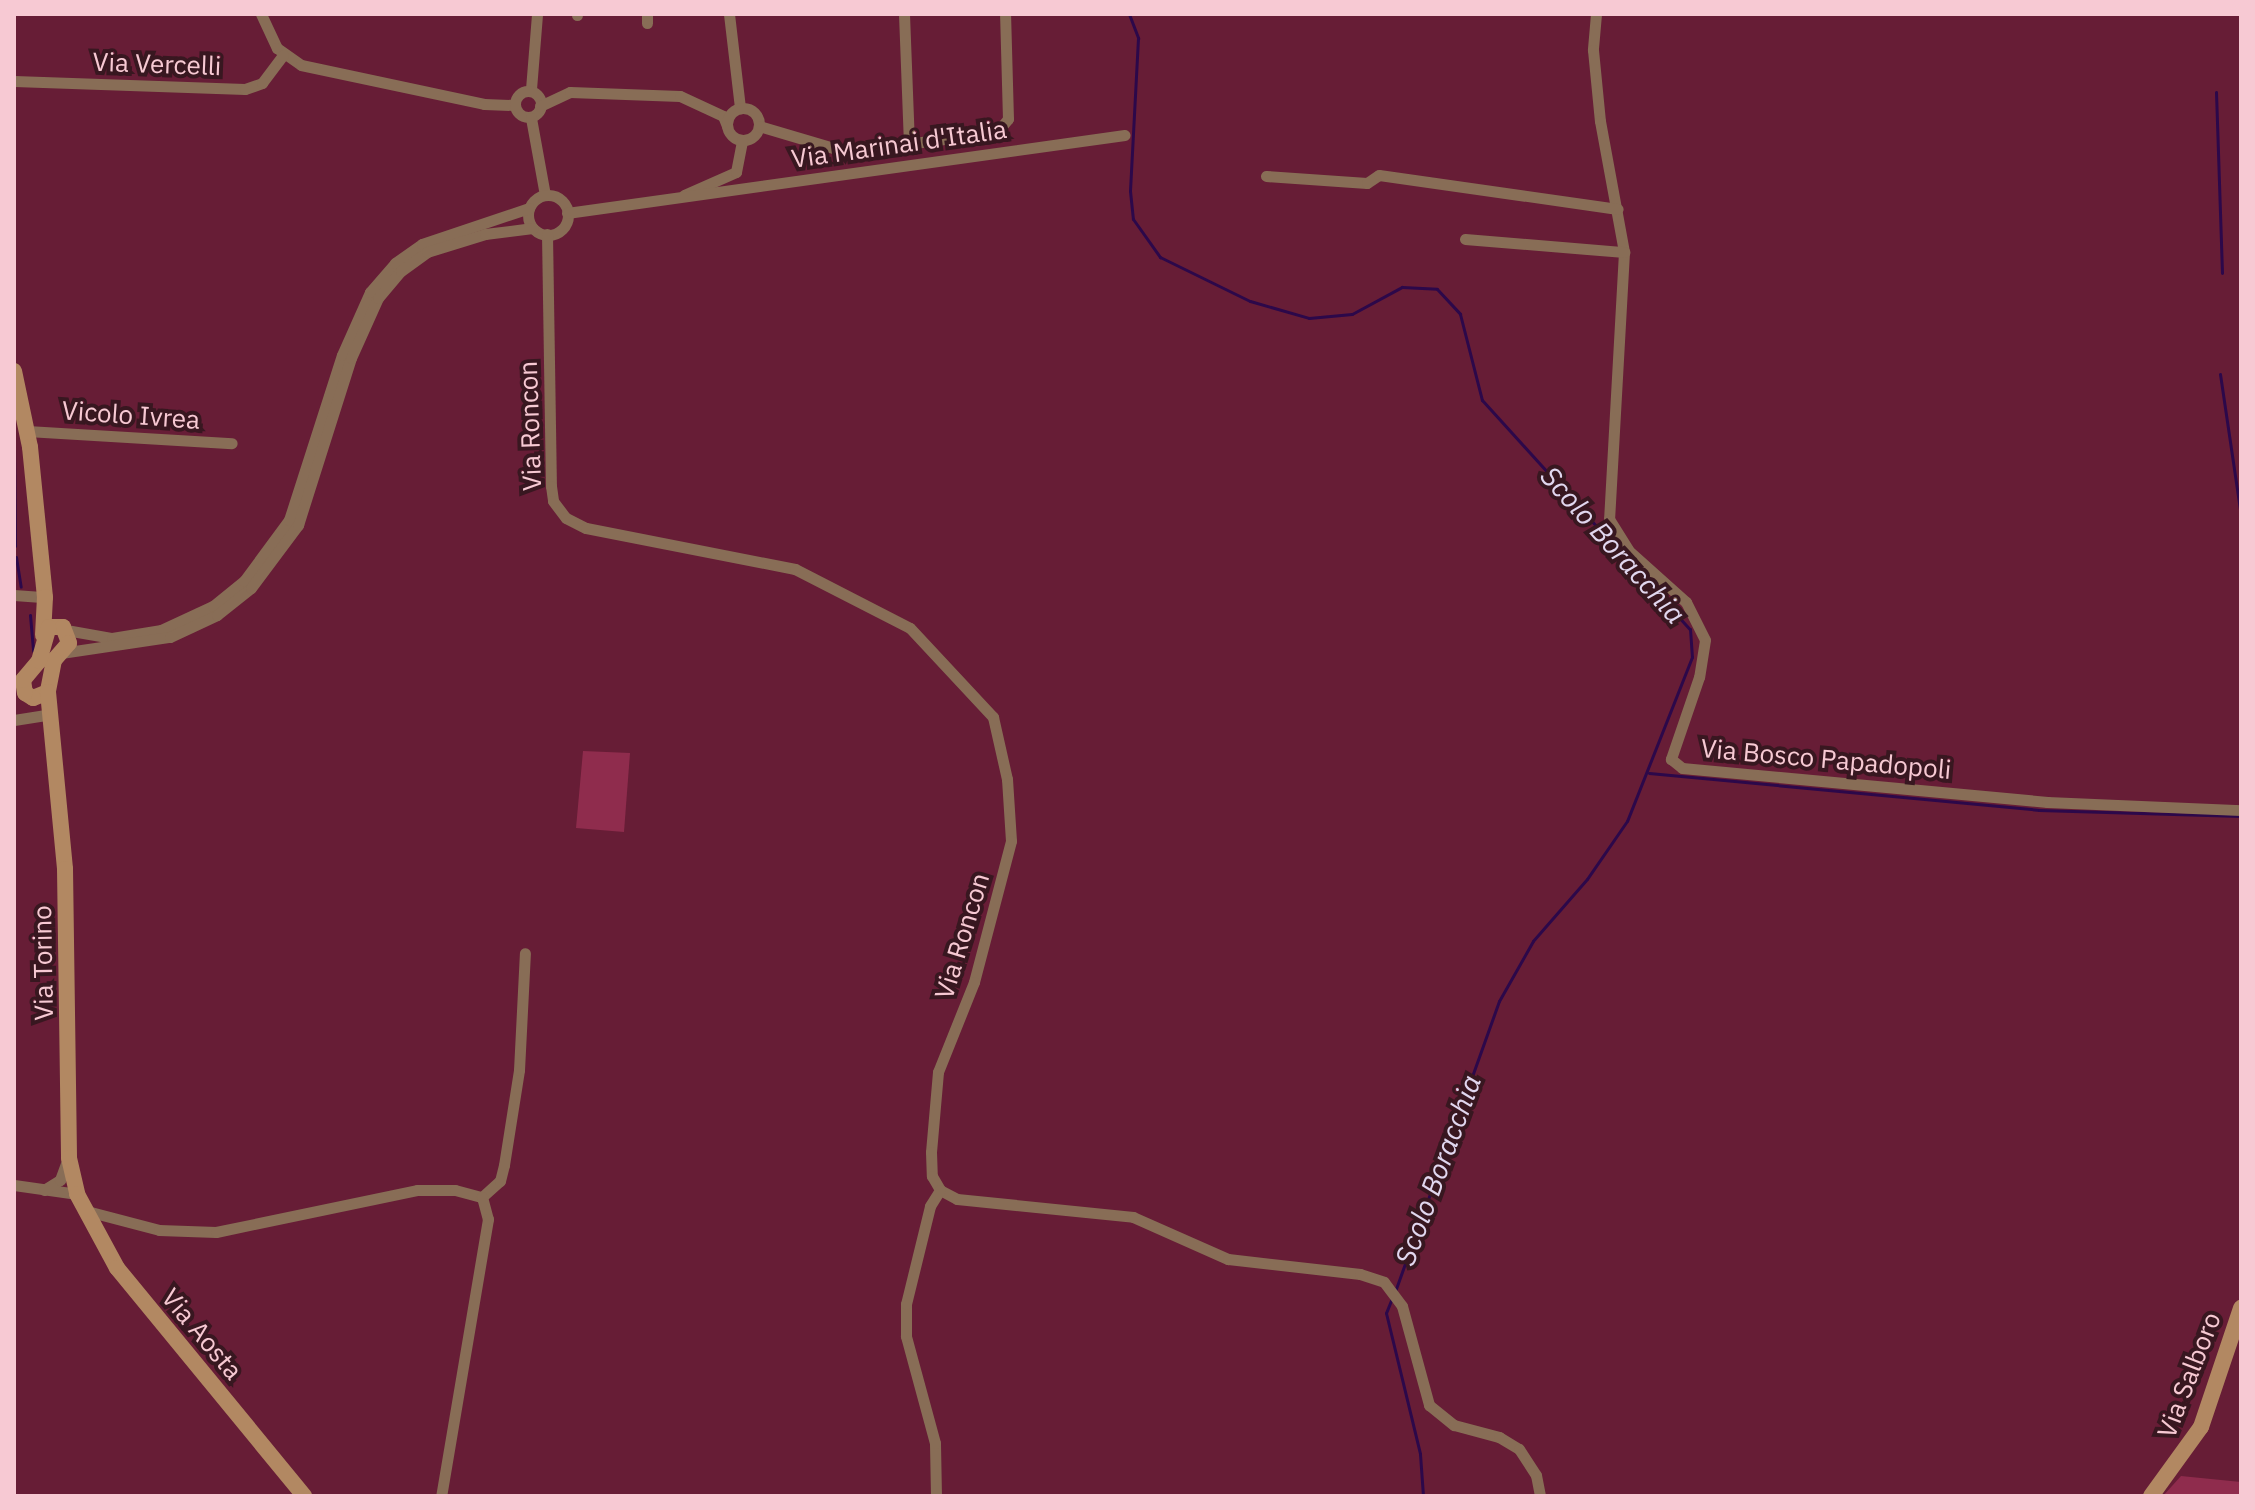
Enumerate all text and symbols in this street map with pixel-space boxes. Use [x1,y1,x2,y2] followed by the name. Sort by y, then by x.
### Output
[92,46,222,82] street label: Via Vercelli
[789,113,1009,175] street label: Via Marinai d'Italia
[512,360,548,492] street label: Via Roncon
[61,395,201,435] street label: Vicolo Ivrea
[1534,459,1692,631] water label: Scolo Boracchia
[1699,733,1953,785] street label: Via Bosco Papadopoli
[928,869,996,1003] street label: Via Roncon
[26,905,60,1021] street label: Via Torino
[1388,1070,1488,1270] water label: Scolo Boracchia
[155,1282,249,1386] street label: Via Aosta
[2151,1308,2227,1442] street label: Via Salboro

